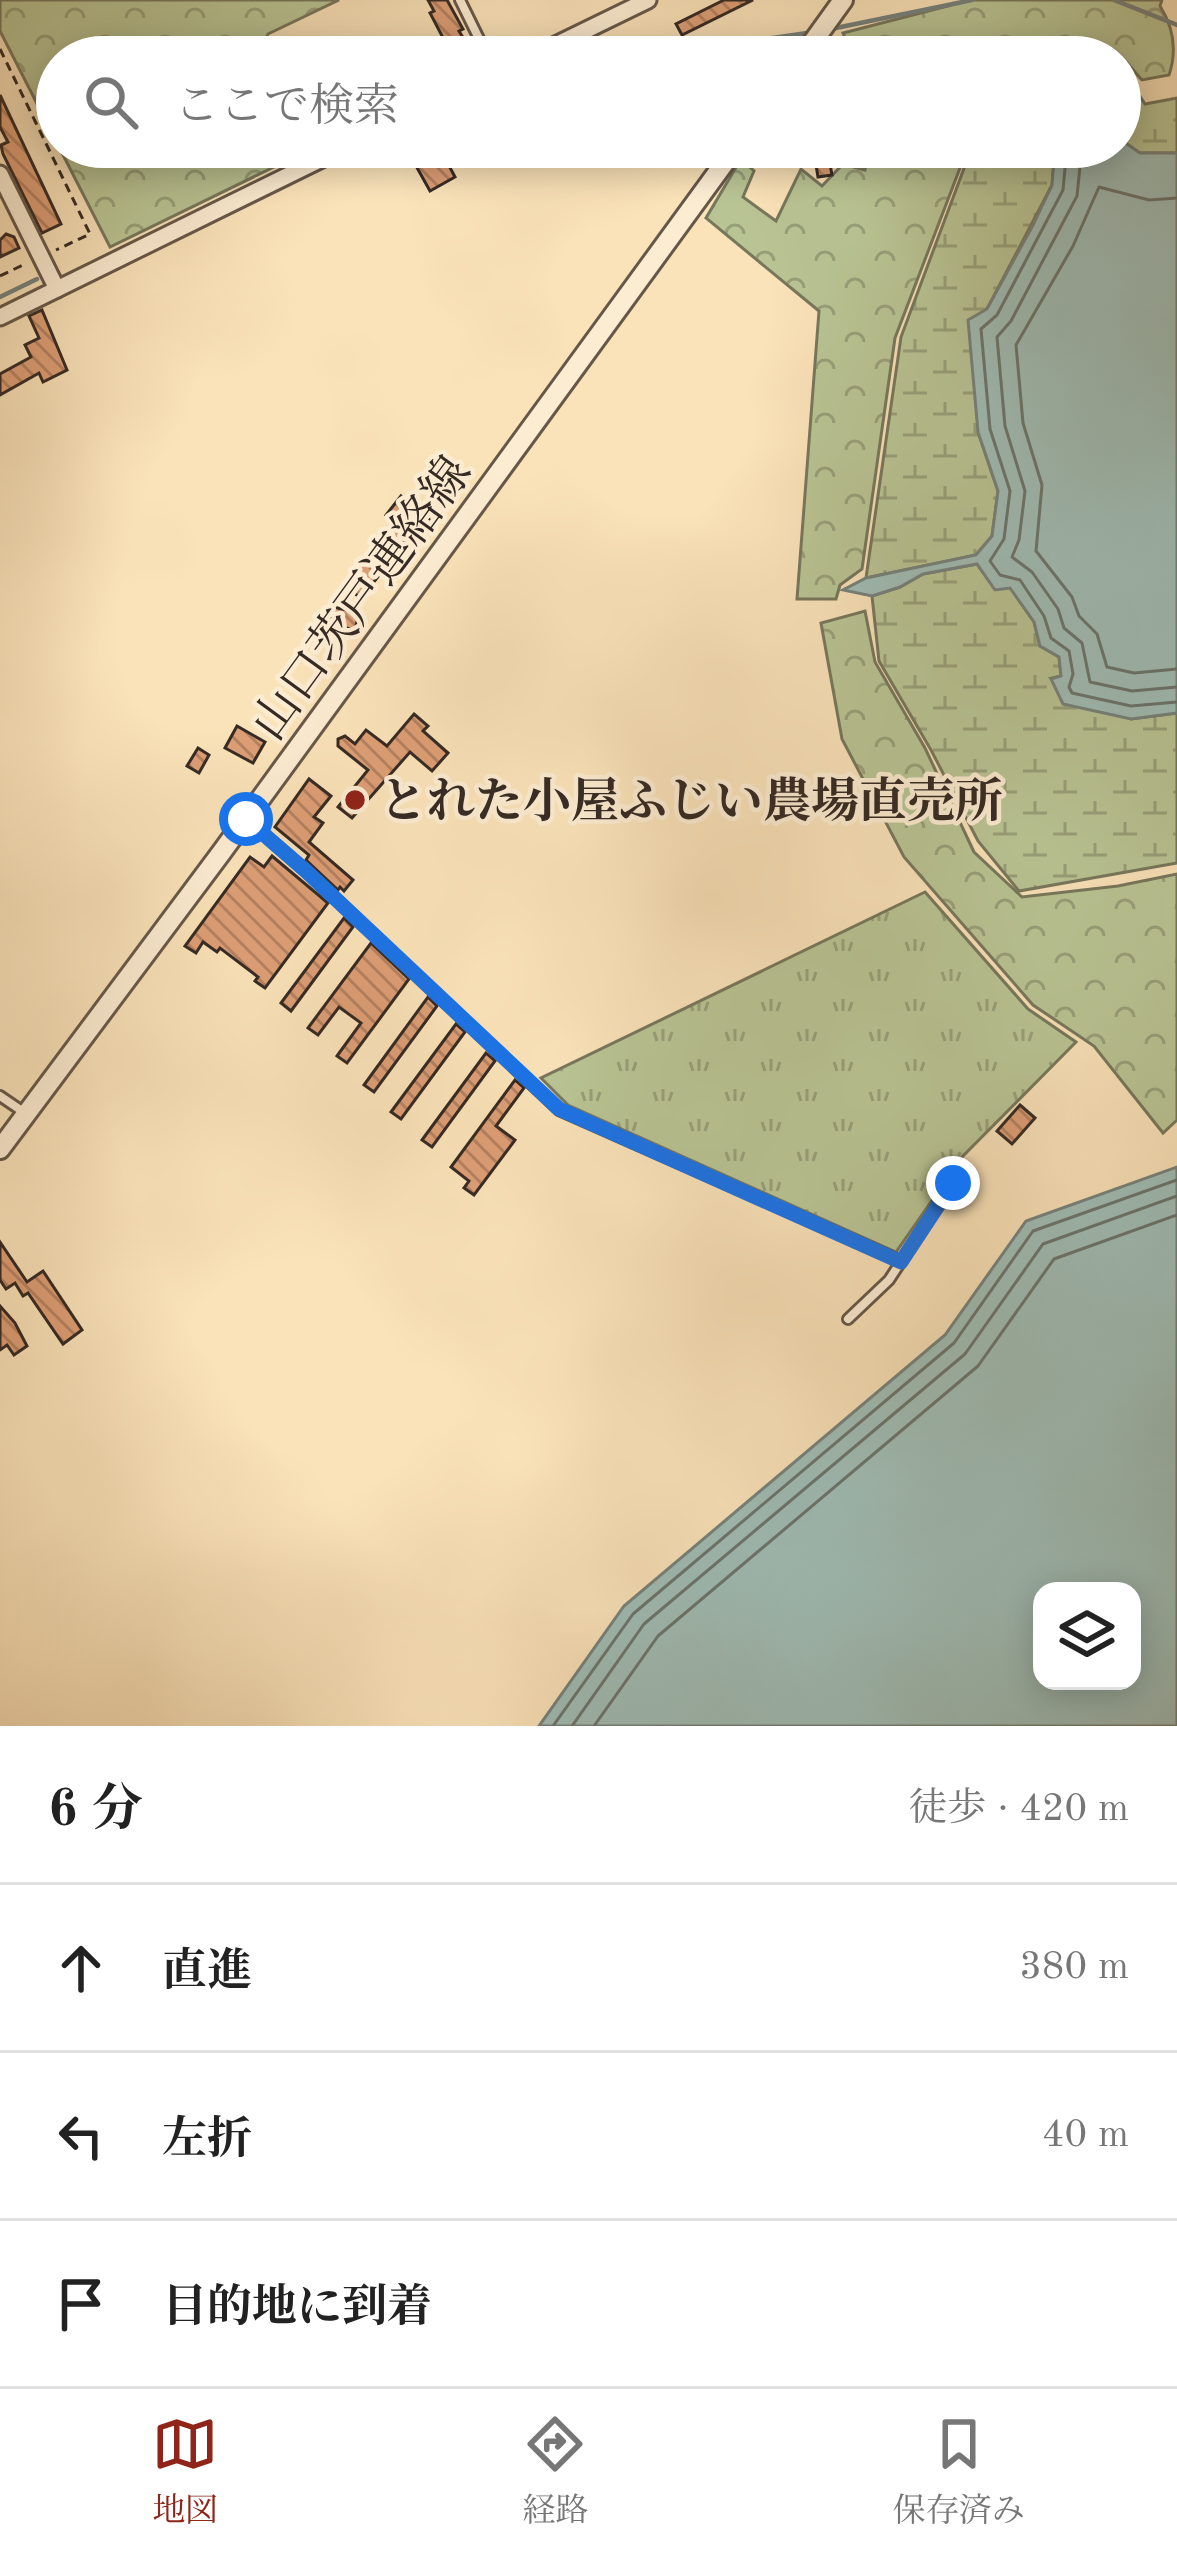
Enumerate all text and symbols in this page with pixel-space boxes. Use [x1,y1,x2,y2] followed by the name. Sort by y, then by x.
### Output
[36,36,1141,168] search box
[78,69,144,135] icon: search
[174,86,399,131] text: ここで検索
[242,447,481,749] street label: 山口茨戸連絡線
[379,776,1003,828] place label: とれた小屋ふじい農場直売所
[342,787,368,813] marker: とれた小屋ふじい農場直売所
[219,792,273,846] route start
[926,1156,980,1210] route end
[1033,1582,1141,1690] map controls
[1033,1582,1141,1690] button: layers
[48,1786,143,1837] text: 6 分
[908,1790,1129,1829] text: 徒歩 · 420 m
[48,1935,114,2001] icon: ahead
[1019,1948,1129,1987] text: 380 m
[162,1951,252,1996] text: 直進
[48,2103,114,2169] icon: left
[1042,2116,1129,2155] text: 40 m
[162,2119,252,2164] text: 左折
[48,2271,114,2337] icon: arrive
[162,2287,432,2332] text: 目的地に到着
[152,2411,218,2533] tab: 地図
[522,2411,588,2533] tab: 経路
[893,2411,1025,2533] tab: 保存済み

